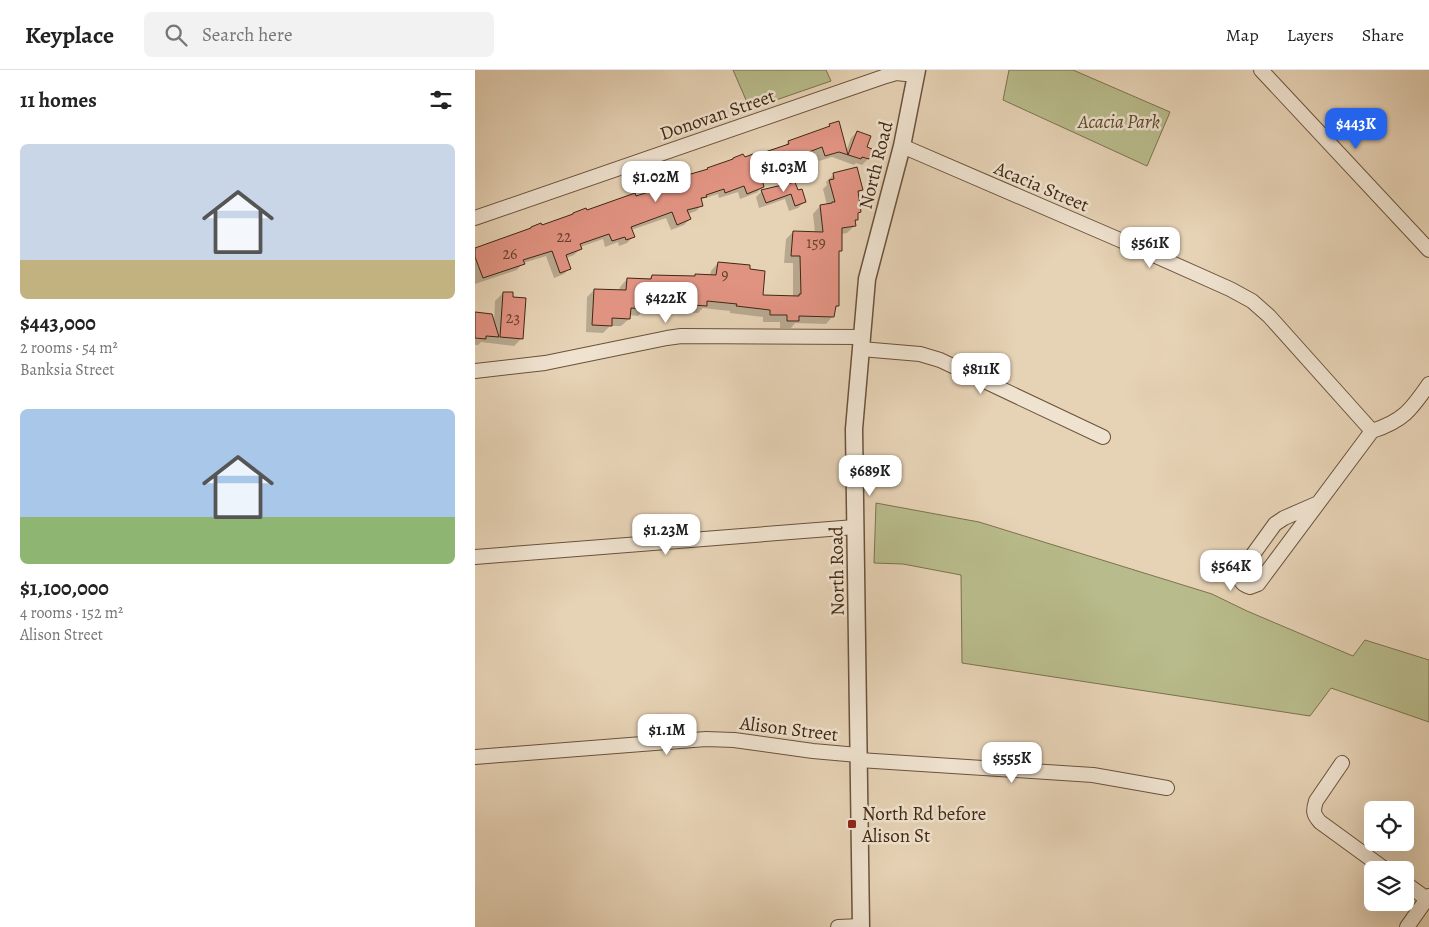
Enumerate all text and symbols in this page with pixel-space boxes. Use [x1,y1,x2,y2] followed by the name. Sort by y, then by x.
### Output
[144,12,494,57] search box
[25,19,114,51] text: Keyplace
[162,21,190,49] icon: search
[202,22,292,48] text: Search here
[1226,23,1259,47] text: Map
[1287,23,1334,47] text: Layers
[1362,23,1404,47] text: Share
[656,83,778,147] street label: Donovan Street
[20,86,97,114] text: 11 homes
[427,86,455,114] icon: filters
[1321,108,1391,150] pin: $443K
[1077,109,1160,135] park label: Acacia Park
[1336,113,1376,135] text: $443K
[852,118,900,212] street label: North Road
[743,150,825,193] pin: $1.03M
[989,155,1093,218] street label: Acacia Street
[761,156,807,178] text: $1.03M
[615,160,697,203] pin: $1.02M
[633,166,679,188] text: $1.02M
[193,177,283,267] icon: home
[556,226,572,248] house number: 22
[1115,226,1185,269] pin: $561K
[806,232,826,254] house number: 159
[1131,232,1169,254] text: $561K
[503,243,518,265] house number: 26
[721,264,729,286] house number: 9
[631,282,701,324] pin: $422K
[646,287,686,309] text: $422K
[506,307,520,329] house number: 23
[20,309,96,337] text: $443,000
[20,337,118,359] text: 2 rooms · 54 m²
[946,352,1016,395] pin: $811K
[962,358,1000,380] text: $811K
[20,359,115,381] text: Banksia Street
[193,442,283,532] icon: home
[835,454,905,497] pin: $689K
[850,460,890,482] text: $689K
[625,514,707,556] pin: $1.23M
[643,519,689,541] text: $1.23M
[823,525,851,616] street label: North Road
[1196,550,1266,592] pin: $564K
[1211,555,1251,577] text: $564K
[20,574,109,602] text: $1,100,000
[20,602,123,624] text: 4 rooms · 152 m²
[20,624,103,646] text: Alison Street
[737,710,839,748] street label: Alison Street
[632,714,702,756] pin: $1.1M
[649,719,685,741] text: $1.1M
[977,742,1047,784] pin: $555K
[993,747,1031,769] text: $555K
[861,801,986,849] place label: North Rd before Alison St
[1364,801,1414,911] map controls
[1364,801,1414,851] button: locate
[846,818,858,830] marker: North Rd before Alison St
[1364,861,1414,911] button: layers

